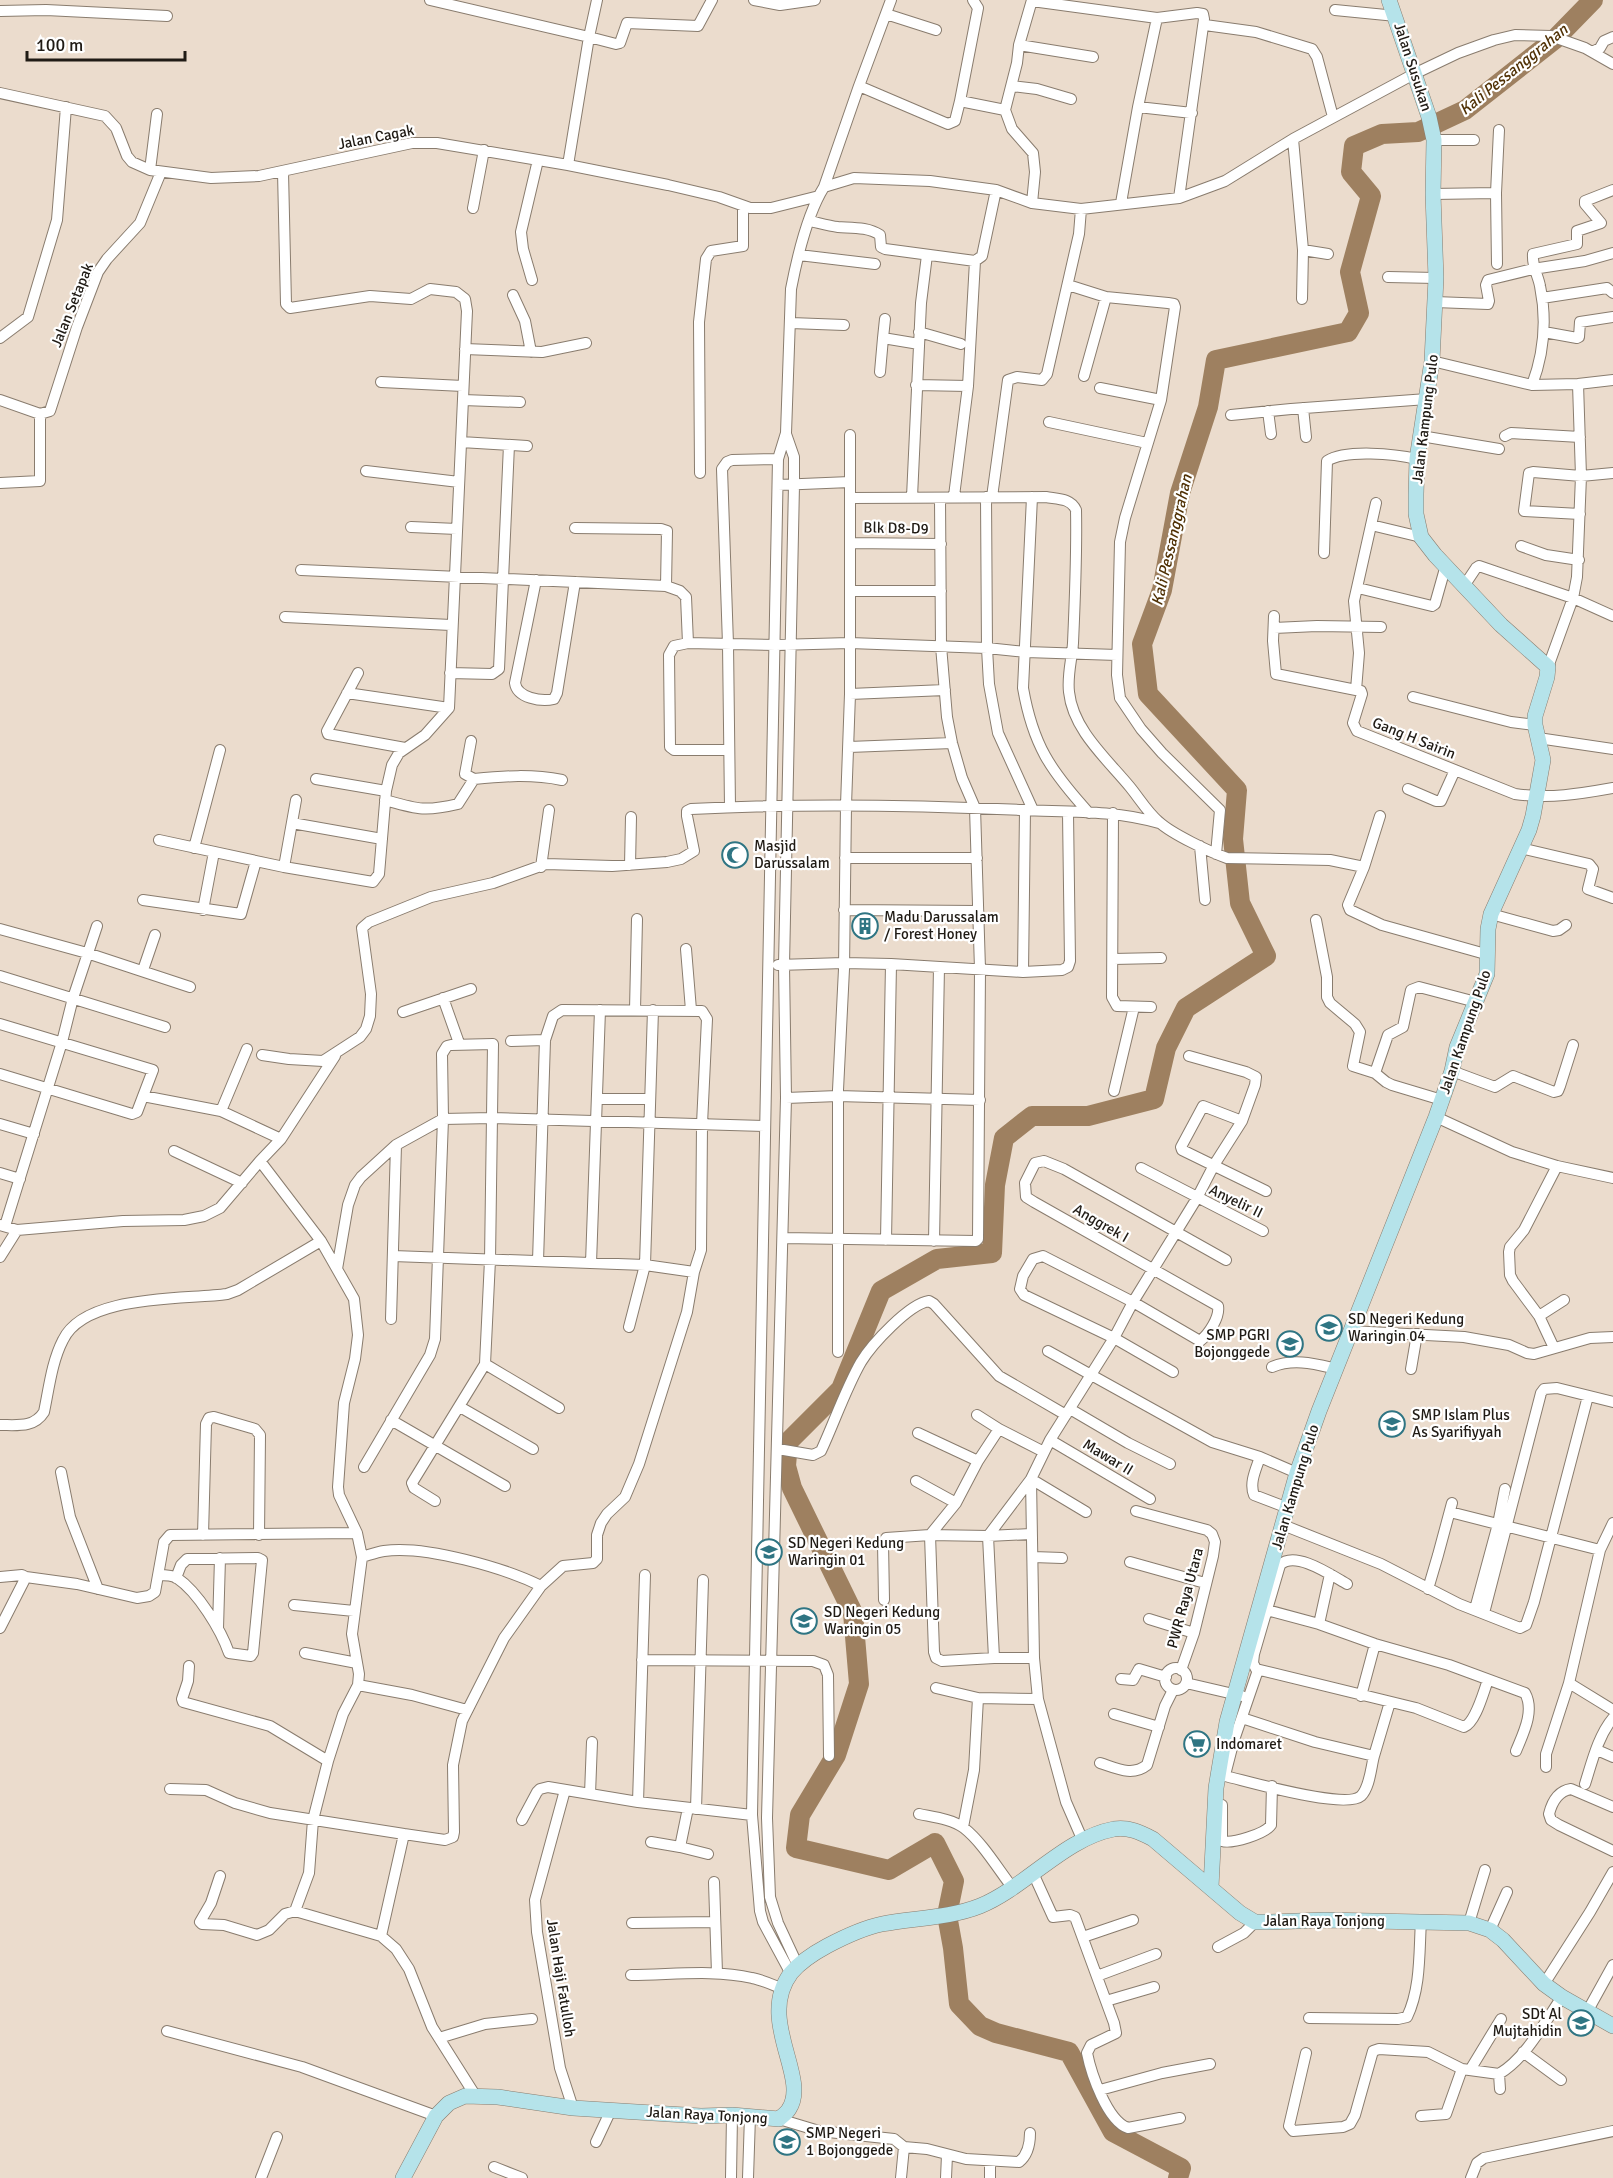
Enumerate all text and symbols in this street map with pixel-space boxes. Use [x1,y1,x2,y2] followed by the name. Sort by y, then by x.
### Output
[1455,19,1573,120] water label: Kali Pessanggrahan
[1390,20,1436,114] street label: Jalan Susukan
[27,24,184,62] scale bar
[36,34,83,56] text: 100 m
[336,121,416,153] street label: Jalan Cagak
[47,260,97,350] street label: Jalan Setapak
[1408,353,1442,485] street label: Jalan Kampung Pulo
[1147,471,1197,608] water label: Kali Pessanggrahan
[863,518,929,538] street label: Blk D8-D9
[1370,713,1458,763] street label: Gang H Sairin
[754,837,830,872] place label: Masjid Darussalam
[720,840,750,870] mosque icon: Masjid Darussalam
[884,908,999,943] place label: Madu Darussalam / Forest Honey
[850,911,880,941] building icon: Madu Darussalam / Forest Honey
[1435,967,1495,1096] street label: Jalan Kampung Pulo
[1206,1180,1266,1222] street label: Anyelir II
[1070,1200,1132,1246] street label: Anggrek I
[1348,1310,1464,1345] place label: SD Negeri Kedung Waringin 04
[1314,1313,1344,1343] school or university icon: SD Negeri Kedung Waringin 04
[1194,1326,1270,1361] place label: SMP PGRI Bojonggede
[1275,1329,1305,1359] school or university icon: SMP PGRI Bojonggede
[1412,1406,1510,1441] place label: SMP Islam Plus As Syarifiyyah
[1377,1409,1407,1439] school or university icon: SMP Islam Plus As Syarifiyyah
[1267,1422,1323,1552] street label: Jalan Kampung Pulo
[1080,1435,1136,1479] street label: Mawar II
[788,1534,904,1569] place label: SD Negeri Kedung Waringin 01
[754,1537,784,1567] school or university icon: SD Negeri Kedung Waringin 01
[1163,1546,1207,1650] street label: PWR Raya Utara
[824,1603,940,1638] place label: SD Negeri Kedung Waringin 05
[789,1606,819,1636] school or university icon: SD Negeri Kedung Waringin 05
[1182,1729,1212,1759] supermarket icon: Indomaret
[1216,1735,1282,1753] place label: Indomaret
[1263,1912,1385,1930] street label: Jalan Raya Tonjong
[543,1918,579,2038] street label: Jalan Haji Fatulloh
[1492,2005,1562,2040] place label: SDt Al Mujtahidin
[1566,2008,1596,2038] school or university icon: SDt Al Mujtahidin
[646,2103,768,2127] street label: Jalan Raya Tonjong
[806,2124,893,2159] place label: SMP Negeri 1 Bojonggede
[772,2127,802,2157] school or university icon: SMP Negeri 1 Bojonggede

